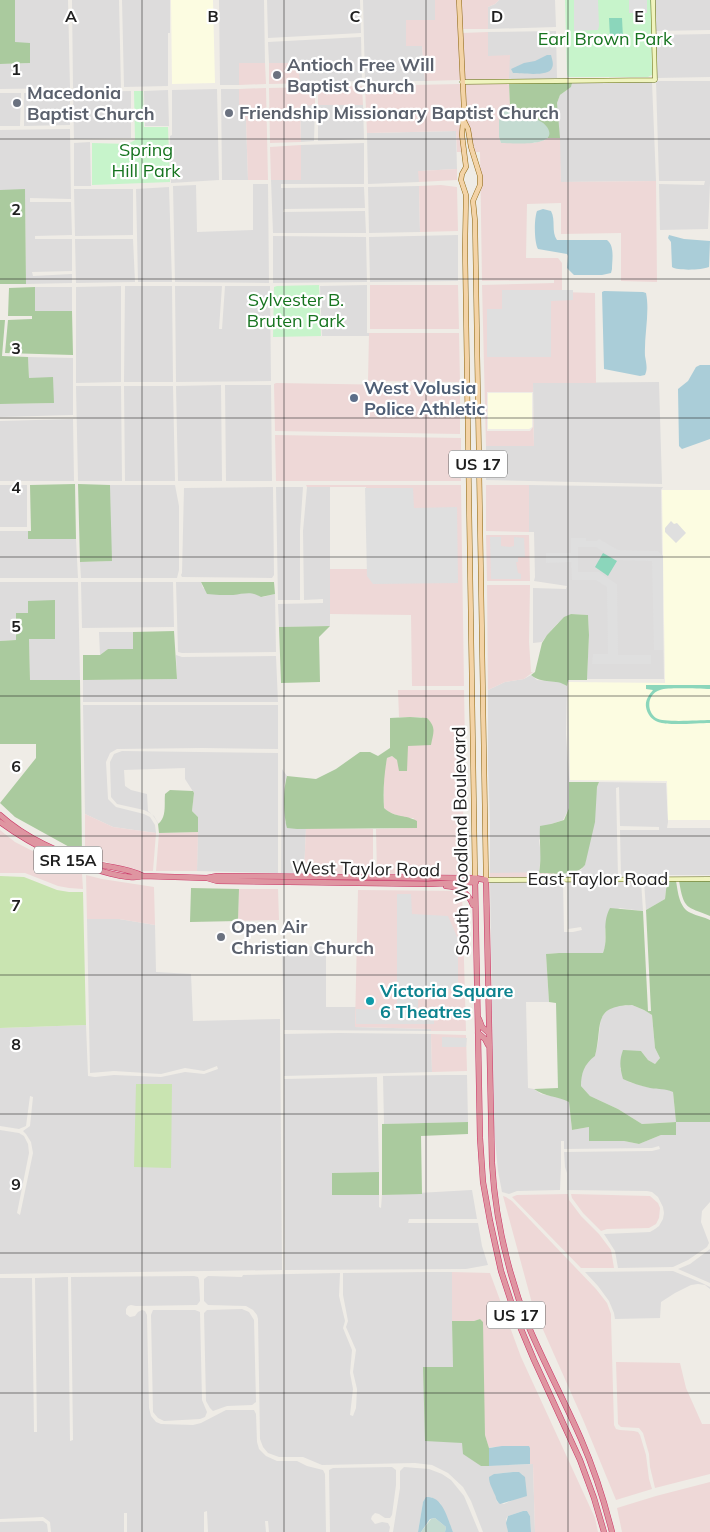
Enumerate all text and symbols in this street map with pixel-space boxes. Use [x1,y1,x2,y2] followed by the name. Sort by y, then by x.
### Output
[65,6,77,26] text: A
[207,6,219,26] text: B
[350,6,361,26] text: C
[491,6,503,26] text: D
[634,6,644,26] text: E
[538,27,673,50] park label: Earl Brown Park
[287,53,434,97] place label: Antioch Free Will Baptist Church
[11,59,21,79] text: 1
[271,69,283,81] marker: Antioch Free Will Baptist Church
[27,81,155,125] place label: Macedonia Baptist Church
[11,97,23,109] marker: Macedonia Baptist Church
[239,101,559,124] place label: Friendship Missionary Baptist Church
[223,107,235,119] marker: Friendship Missionary Baptist Church
[111,138,181,182] park label: Spring Hill Park
[11,199,21,219] text: 2
[247,288,346,332] park label: Sylvester B. Bruten Park
[11,338,21,358] text: 3
[364,376,485,420] place label: West Volusia Police Athletic
[348,392,360,404] marker: West Volusia Police Athletic
[449,450,507,478] road number: US 17
[11,477,21,497] text: 4
[11,616,21,636] text: 5
[447,726,474,956] street label: South Woodland Boulevard
[11,756,21,776] text: 6
[34,846,102,874] road number: SR 15A
[292,856,440,881] street label: West Taylor Road
[528,867,668,890] street label: East Taylor Road
[11,895,21,915] text: 7
[231,915,374,959] place label: Open Air Christian Church
[215,931,227,943] marker: Open Air Christian Church
[379,979,514,1023] place label: Victoria Square 6 Theatres
[364,995,376,1007] marker: Victoria Square 6 Theatres
[11,1034,21,1054] text: 8
[11,1174,21,1194] text: 9
[487,1302,545,1328] road number: US 17

